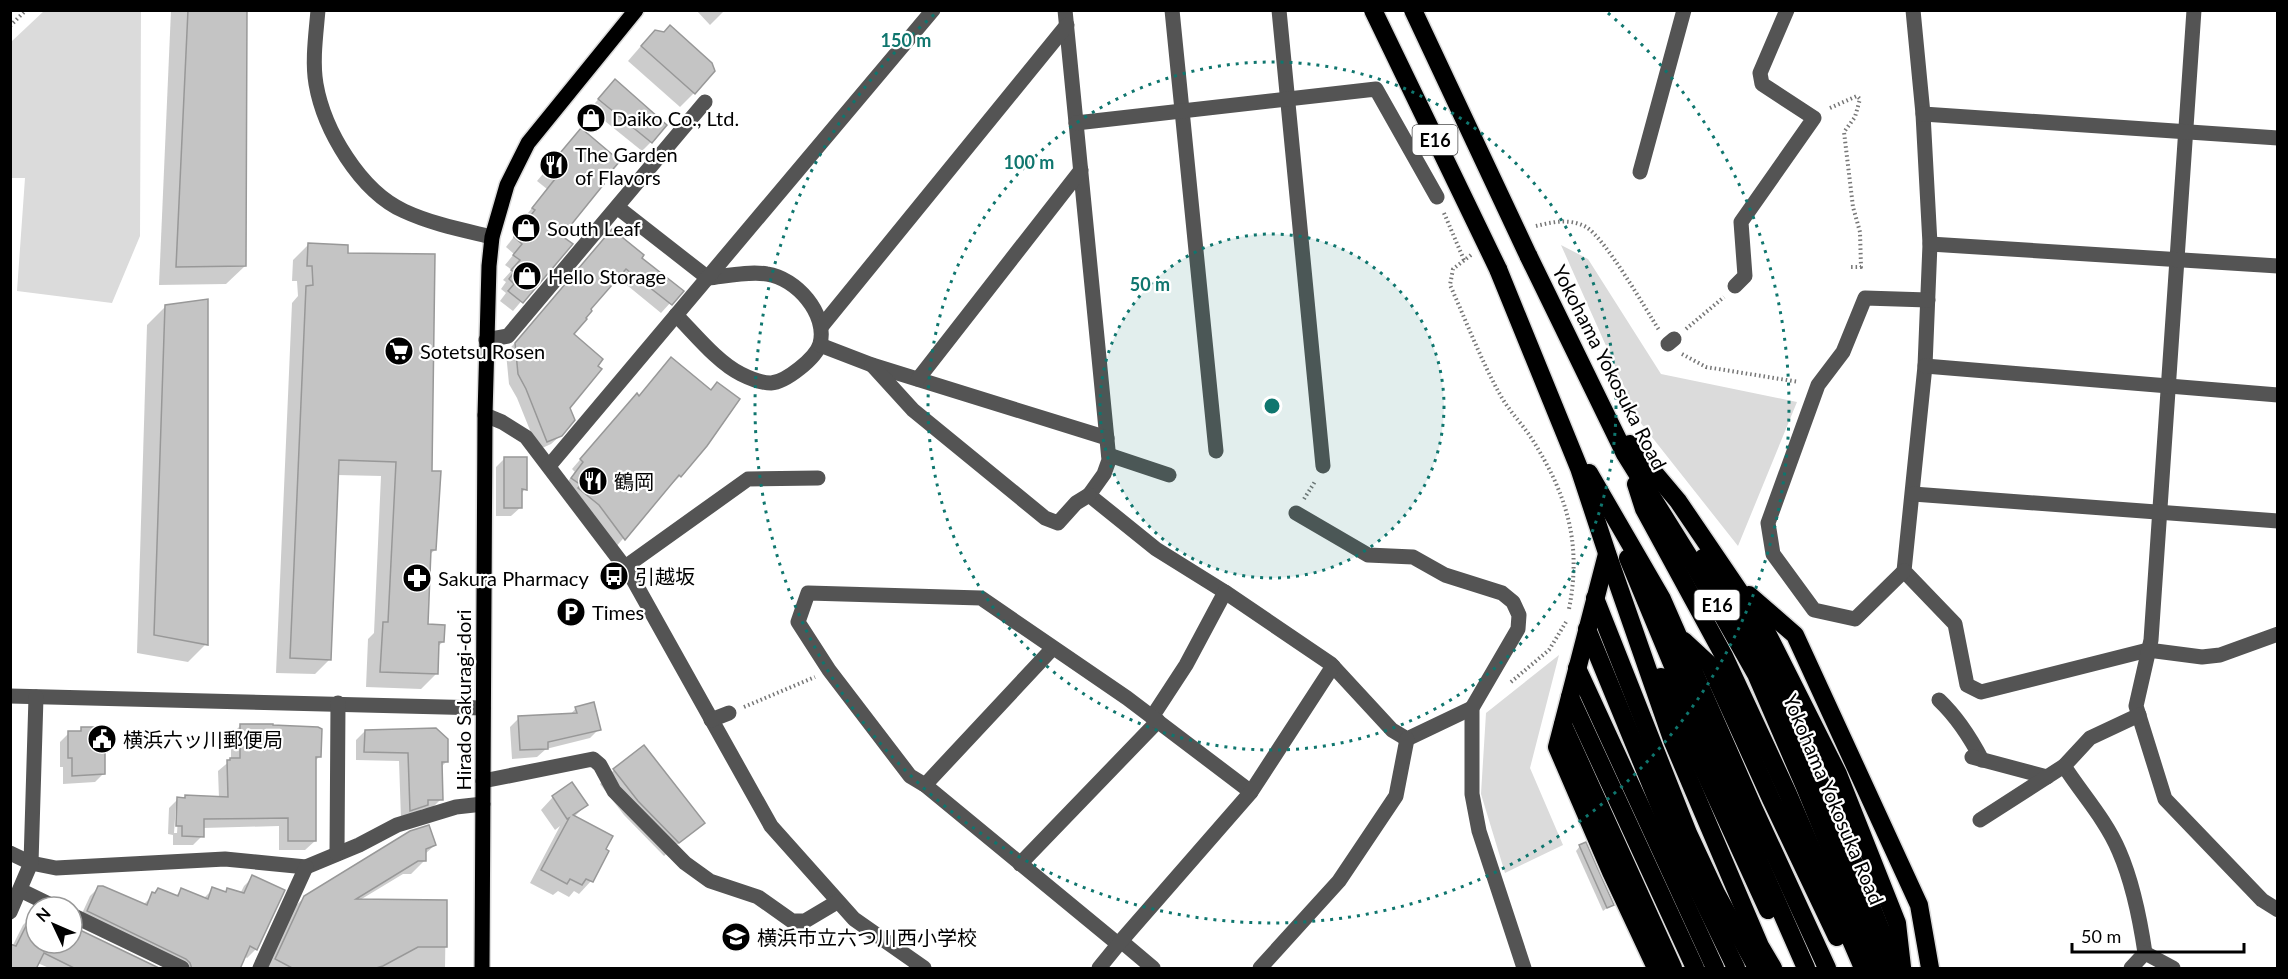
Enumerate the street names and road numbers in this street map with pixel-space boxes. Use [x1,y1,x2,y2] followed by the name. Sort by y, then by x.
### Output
[1412,125,1458,155] road number: E16
[1548,261,1672,473] street label: Yokohama Yokosuka Road
[1694,590,1740,620] road number: E16
[451,610,475,790] street label: Hirado Sakuragi-dori
[1779,690,1889,908] street label: Yokohama Yokosuka Road

